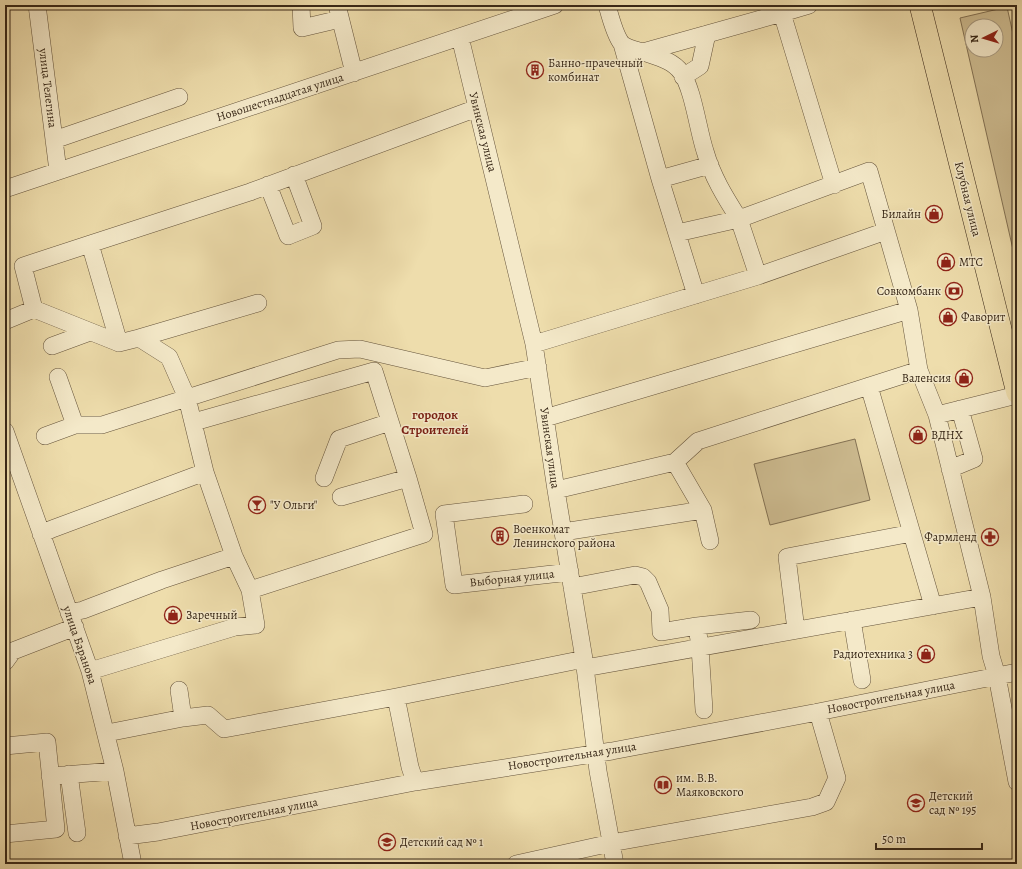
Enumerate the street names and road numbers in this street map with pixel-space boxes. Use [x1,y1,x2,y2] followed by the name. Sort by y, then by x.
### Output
[35,46,61,129] street label: улица Телегина
[214,69,346,125] street label: Новошестнадцатая улица
[465,90,501,174] street label: Увинская улица
[951,160,985,239] street label: Клубная улица
[536,406,564,490] street label: Увинская улица
[469,566,556,590] street label: Выборная улица
[59,603,101,687] street label: улица Баранова
[826,677,957,717] street label: Новостроительная улица
[507,738,638,774] street label: Новостроительная улица
[189,794,320,834] street label: Новостроительная улица

